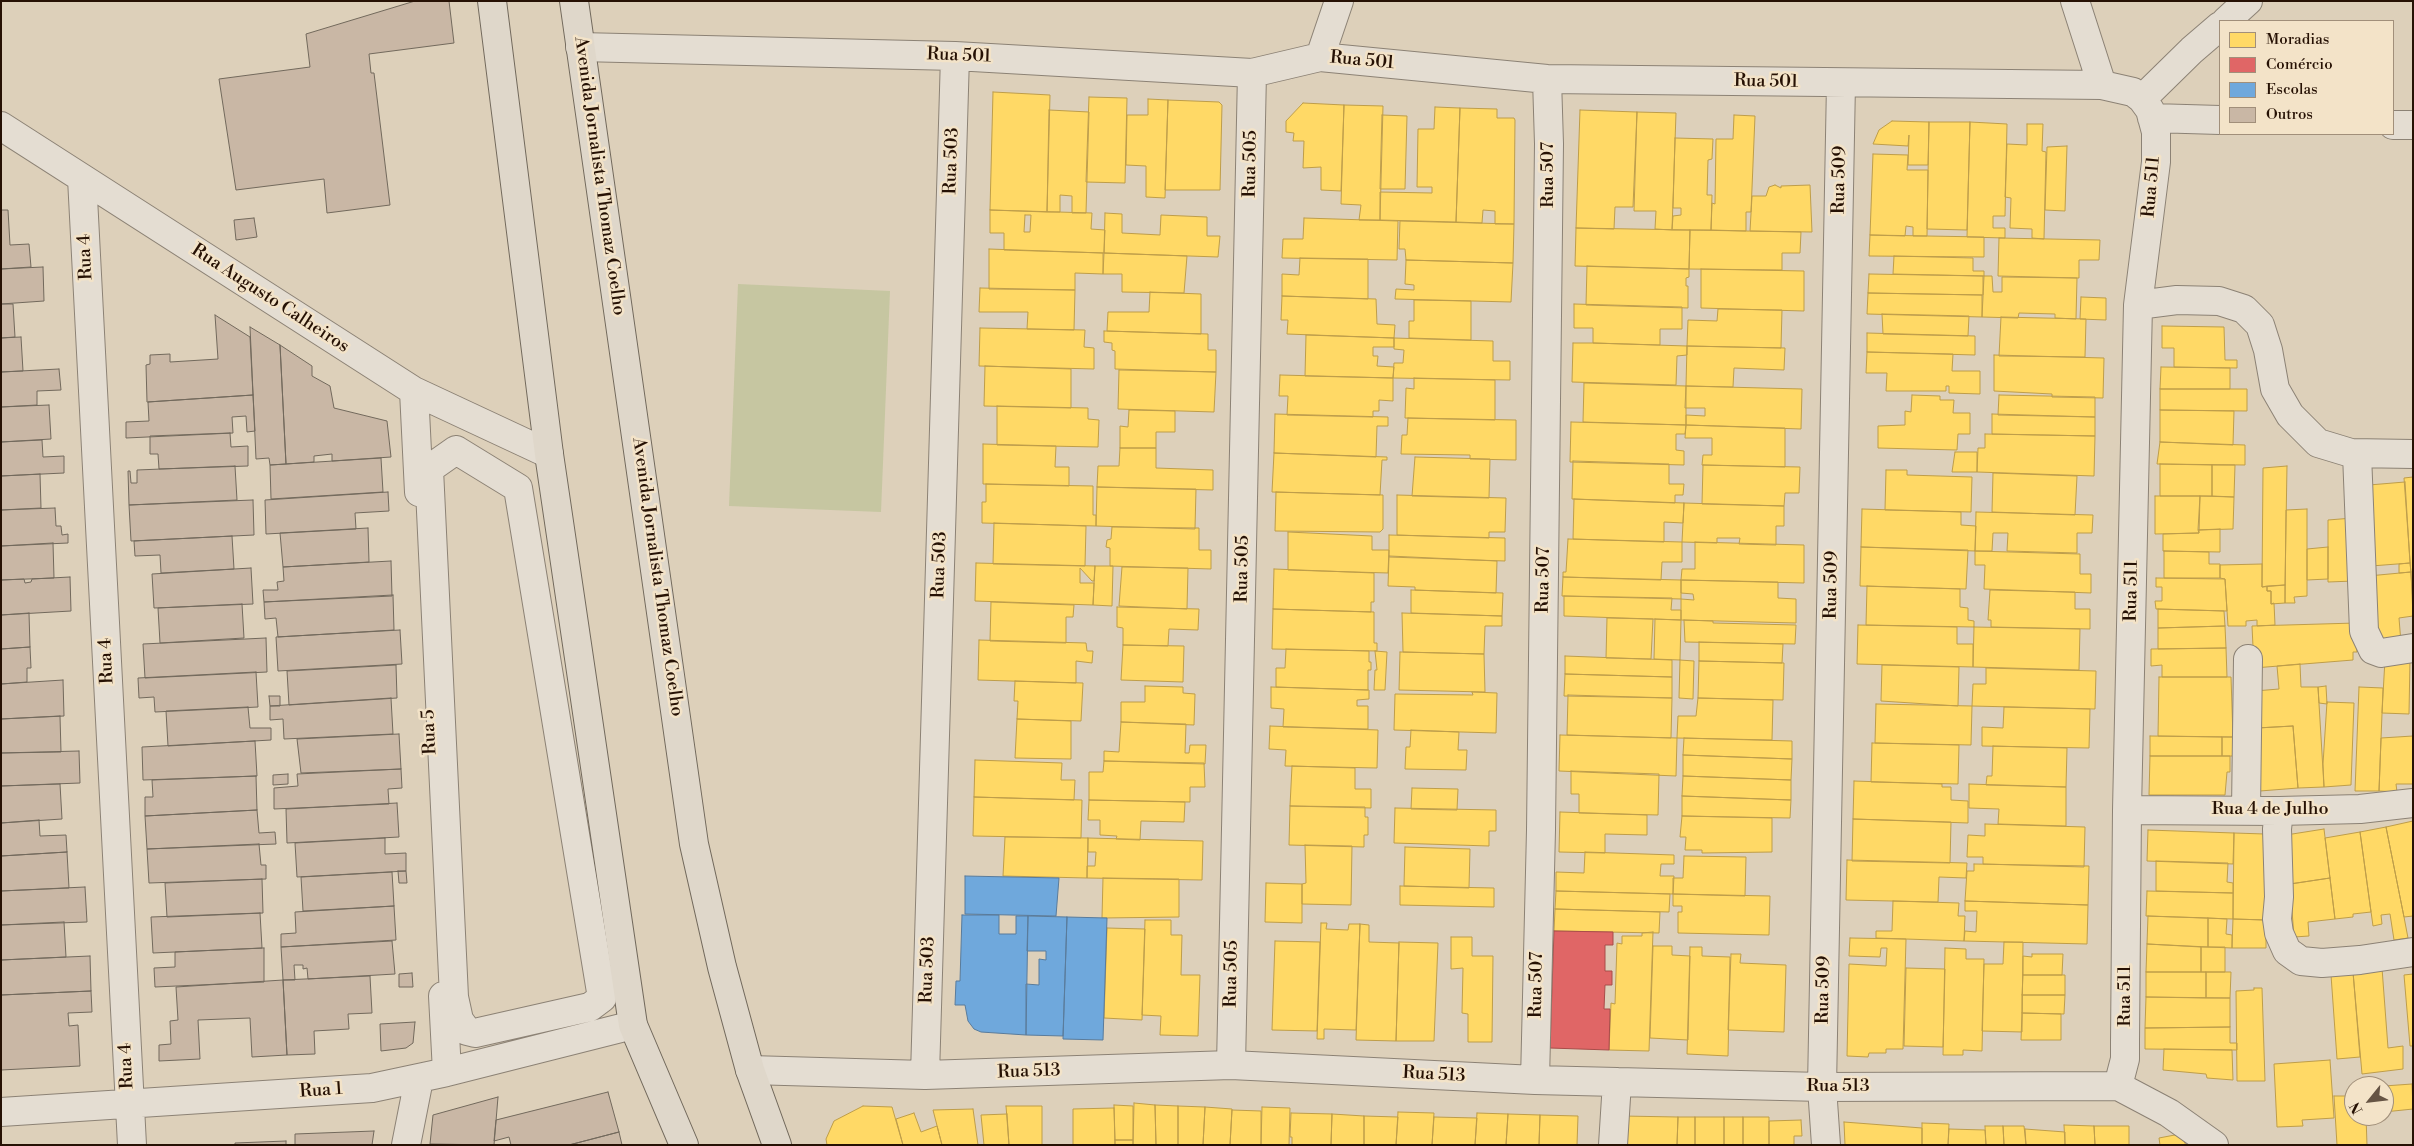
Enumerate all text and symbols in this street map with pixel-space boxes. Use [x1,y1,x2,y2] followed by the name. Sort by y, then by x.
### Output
[2219,20,2394,135] legend
[2266,30,2329,49] text: Moradias
[569,35,629,317] street label: Avenida Jornalista Thomaz Coelho
[926,44,992,68] street label: Rua 501
[1329,47,1395,75] street label: Rua 501
[2266,55,2333,74] text: Comércio
[1734,71,1798,93] street label: Rua 501
[2266,80,2318,99] text: Escolas
[2266,105,2313,124] text: Outros
[940,127,964,195] street label: Rua 503
[1240,130,1262,198] street label: Rua 505
[1538,142,1560,208] street label: Rua 507
[1829,146,1851,214] street label: Rua 509
[2139,155,2165,219] street label: Rua 511
[74,233,98,281] street label: Rua 4
[187,240,353,358] street label: Rua Augusto Calheiros
[627,436,687,718] street label: Avenida Jornalista Thomaz Coelho
[928,531,952,599] street label: Rua 503
[1232,535,1254,603] street label: Rua 505
[1533,547,1555,613] street label: Rua 507
[1821,551,1843,619] street label: Rua 509
[2121,560,2143,622] street label: Rua 511
[95,637,119,685] street label: Rua 4
[418,709,442,755] street label: Rua 5
[2211,799,2329,821] street label: Rua 4 de Julho
[916,936,940,1004] street label: Rua 503
[1221,940,1243,1008] street label: Rua 505
[1526,952,1548,1018] street label: Rua 507
[1813,956,1835,1024] street label: Rua 509
[2115,965,2137,1027] street label: Rua 511
[115,1042,139,1090] street label: Rua 4
[997,1060,1061,1084] street label: Rua 513
[1402,1063,1466,1087] street label: Rua 513
[1806,1076,1870,1098] street label: Rua 513
[2344,1076,2394,1126] north arrow
[299,1079,343,1103] street label: Rua 1
[2346,1099,2367,1117] text: N

